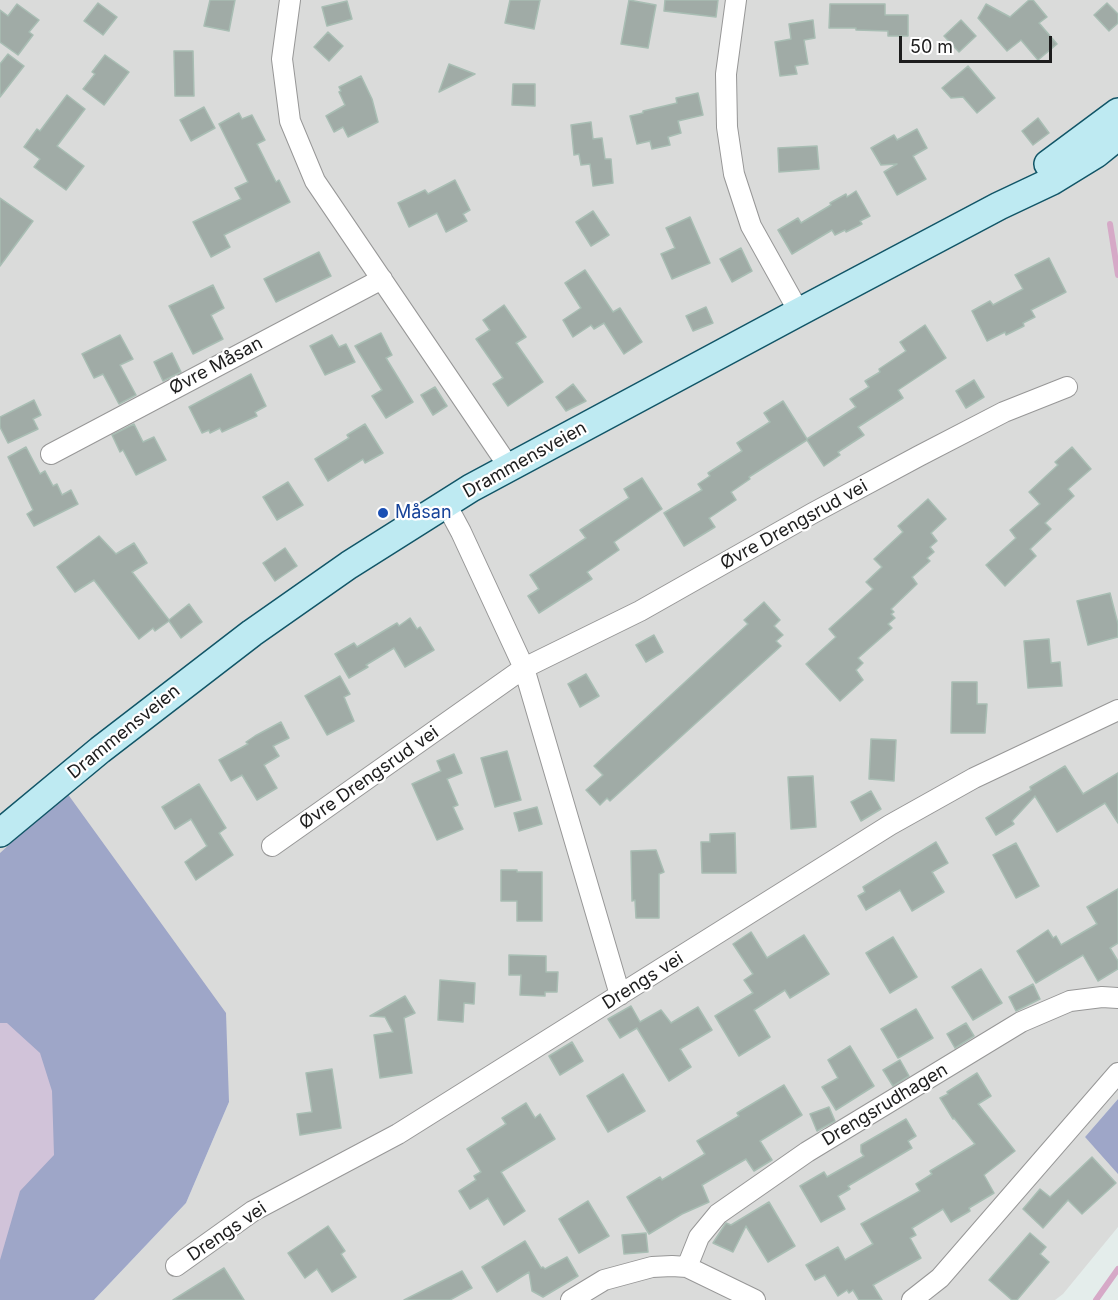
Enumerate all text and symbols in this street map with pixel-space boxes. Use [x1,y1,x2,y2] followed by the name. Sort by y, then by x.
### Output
[902,24,1055,62] scale bar
[910,36,953,57] text: 50 m
[166,332,266,400] street label: Øvre Måsan
[460,417,590,503] street label: Drammensveien
[717,476,871,574] street label: Øvre Drengsrud vei
[395,502,452,524] place label: Måsan
[376,506,390,520] marker: Måsan
[64,680,184,784] street label: Drammensveien
[295,722,443,834] street label: Øvre Drengsrud vei
[599,948,687,1014] street label: Drengs vei
[818,1059,952,1151] street label: Drengsrudhagen
[183,1198,271,1266] street label: Drengs vei

